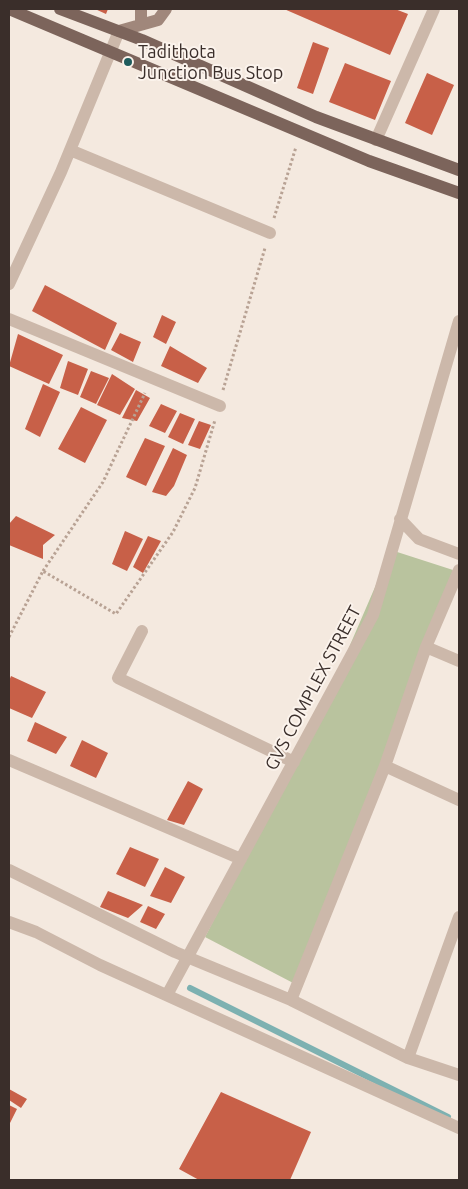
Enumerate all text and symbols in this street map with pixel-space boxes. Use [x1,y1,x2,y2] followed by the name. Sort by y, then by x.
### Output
[138,41,283,84] place label: Tadithota Junction Bus Stop
[122,56,134,68] marker: Tadithota Junction Bus Stop
[260,602,366,774] street label: GVS COMPLEX STREET

